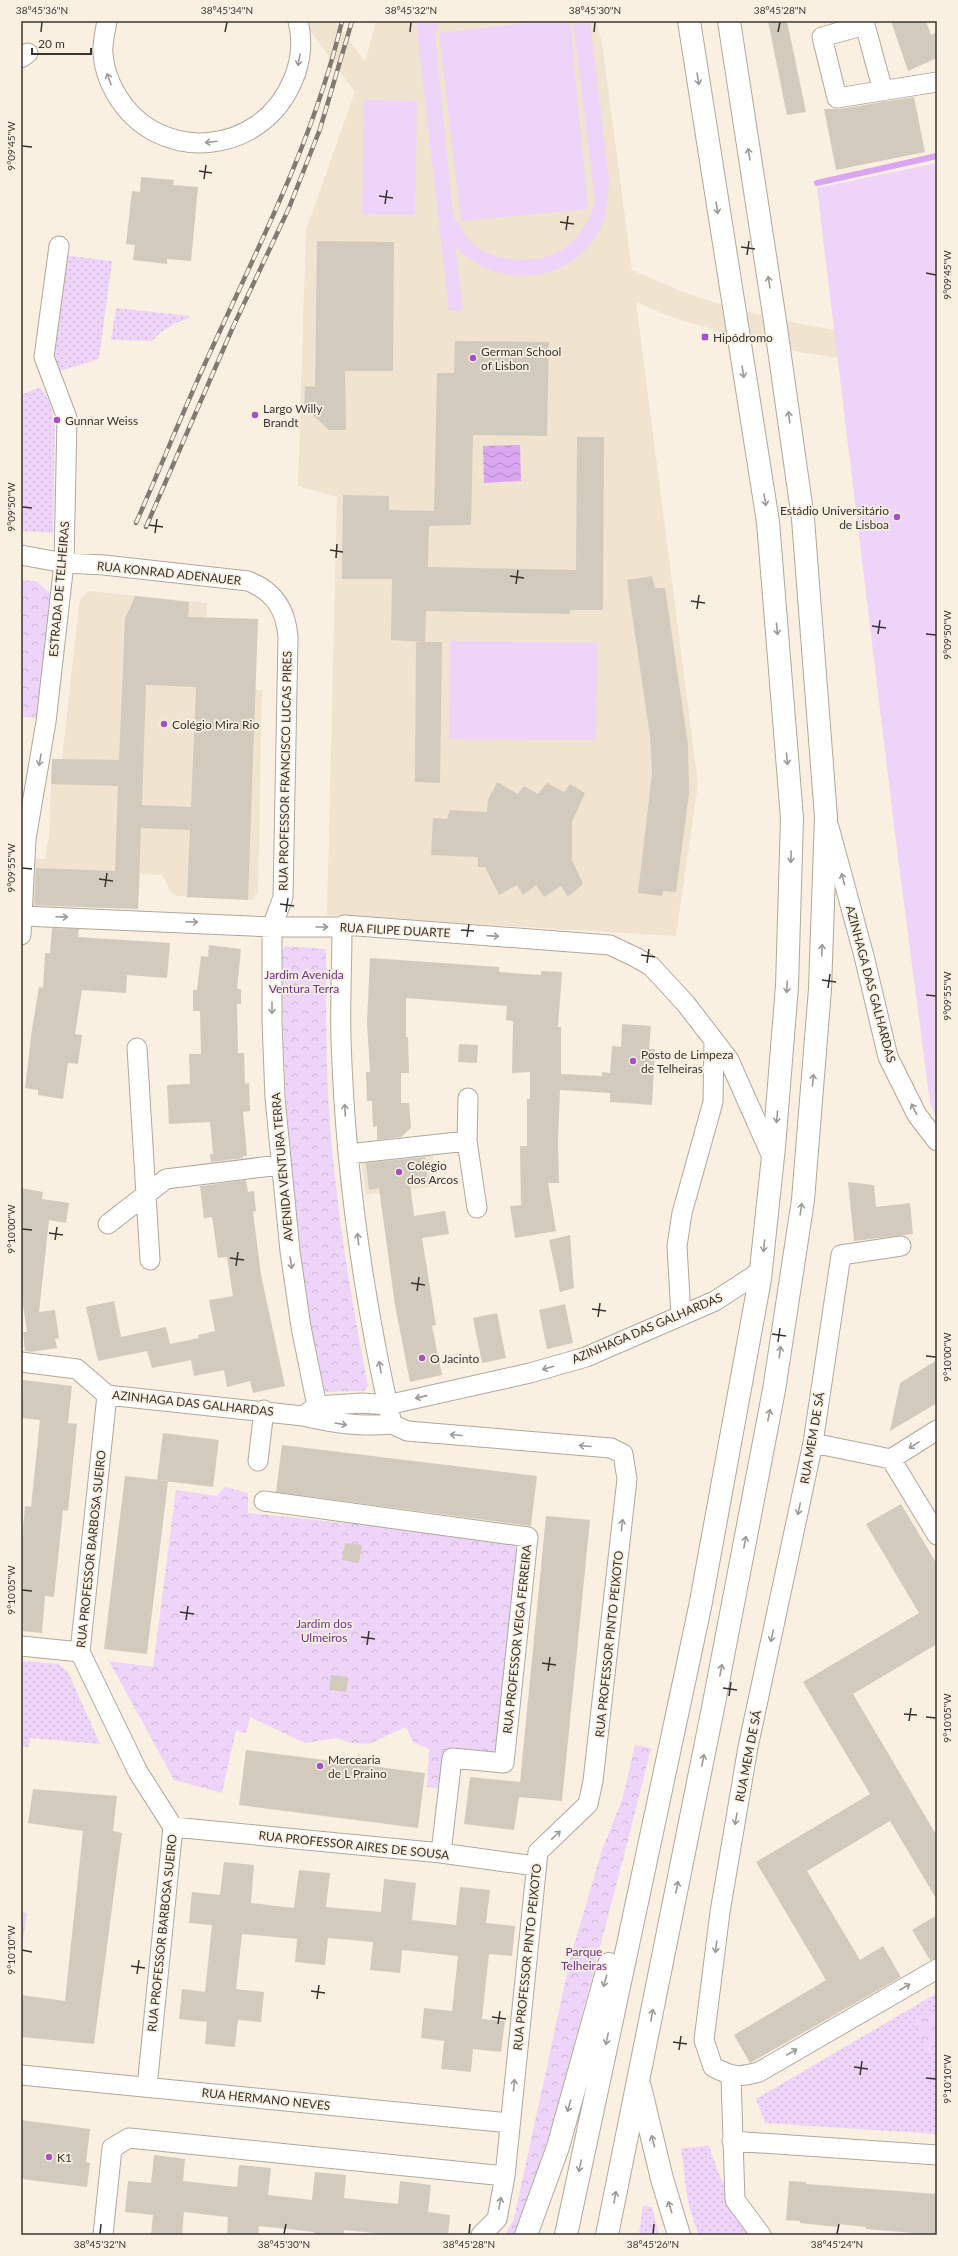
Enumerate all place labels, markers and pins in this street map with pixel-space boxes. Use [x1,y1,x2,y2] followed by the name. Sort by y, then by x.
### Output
[713,330,773,345] place label: Hipódromo
[700,332,710,342] marker: Hipódromo
[481,344,561,373] place label: German School of Lisbon
[468,353,478,363] marker: German School of Lisbon
[263,401,323,430] place label: Largo Willy Brandt
[250,410,260,420] marker: Largo Willy Brandt
[65,413,138,428] place label: Gunnar Weiss
[52,415,62,425] marker: Gunnar Weiss
[780,503,889,532] place label: Estádio Universitário de Lisboa
[892,512,902,522] marker: Estádio Universitário de Lisboa
[172,717,259,732] place label: Colégio Mira Rio
[159,719,169,729] marker: Colégio Mira Rio
[641,1047,734,1076] place label: Posto de Limpeza de Telheiras
[628,1056,638,1066] marker: Posto de Limpeza de Telheiras
[407,1158,458,1187] place label: Colégio dos Arcos
[394,1167,404,1177] marker: Colégio dos Arcos
[430,1351,480,1366] place label: O Jacinto
[417,1353,427,1363] marker: O Jacinto
[328,1752,387,1781] place label: Mercearia de L Praino
[315,1761,325,1771] marker: Mercearia de L Praino
[57,2150,72,2165] place label: K1
[44,2152,54,2162] marker: K1

